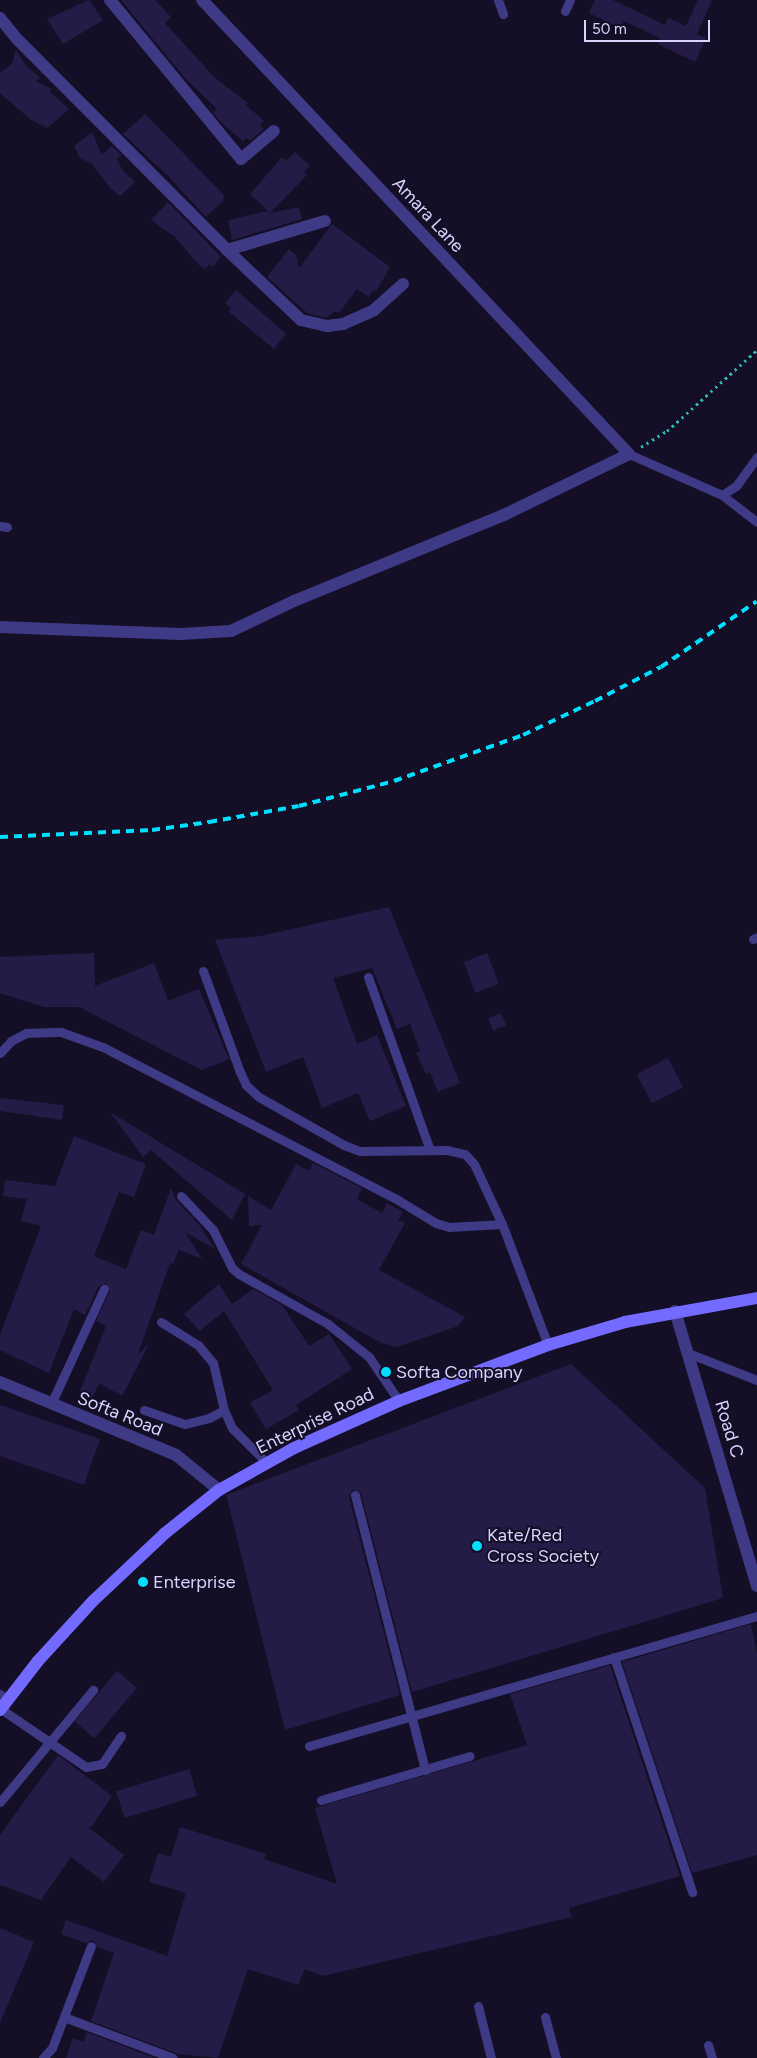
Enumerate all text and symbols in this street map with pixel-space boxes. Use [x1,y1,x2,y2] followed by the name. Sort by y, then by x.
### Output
[587,10,713,42] scale bar
[592,20,627,38] text: 50 m
[388,173,468,257] street label: Amara Lane
[396,1361,522,1383] place label: Softa Company
[380,1366,392,1378] marker: Softa Company
[253,1383,377,1459] street label: Enterprise Road
[74,1387,166,1441] street label: Softa Road
[710,1398,748,1460] street label: Road C
[487,1525,599,1568] place label: Kate/Red Cross Society
[471,1540,483,1552] marker: Kate/Red Cross Society
[153,1571,235,1593] place label: Enterprise
[137,1576,149,1588] marker: Enterprise

